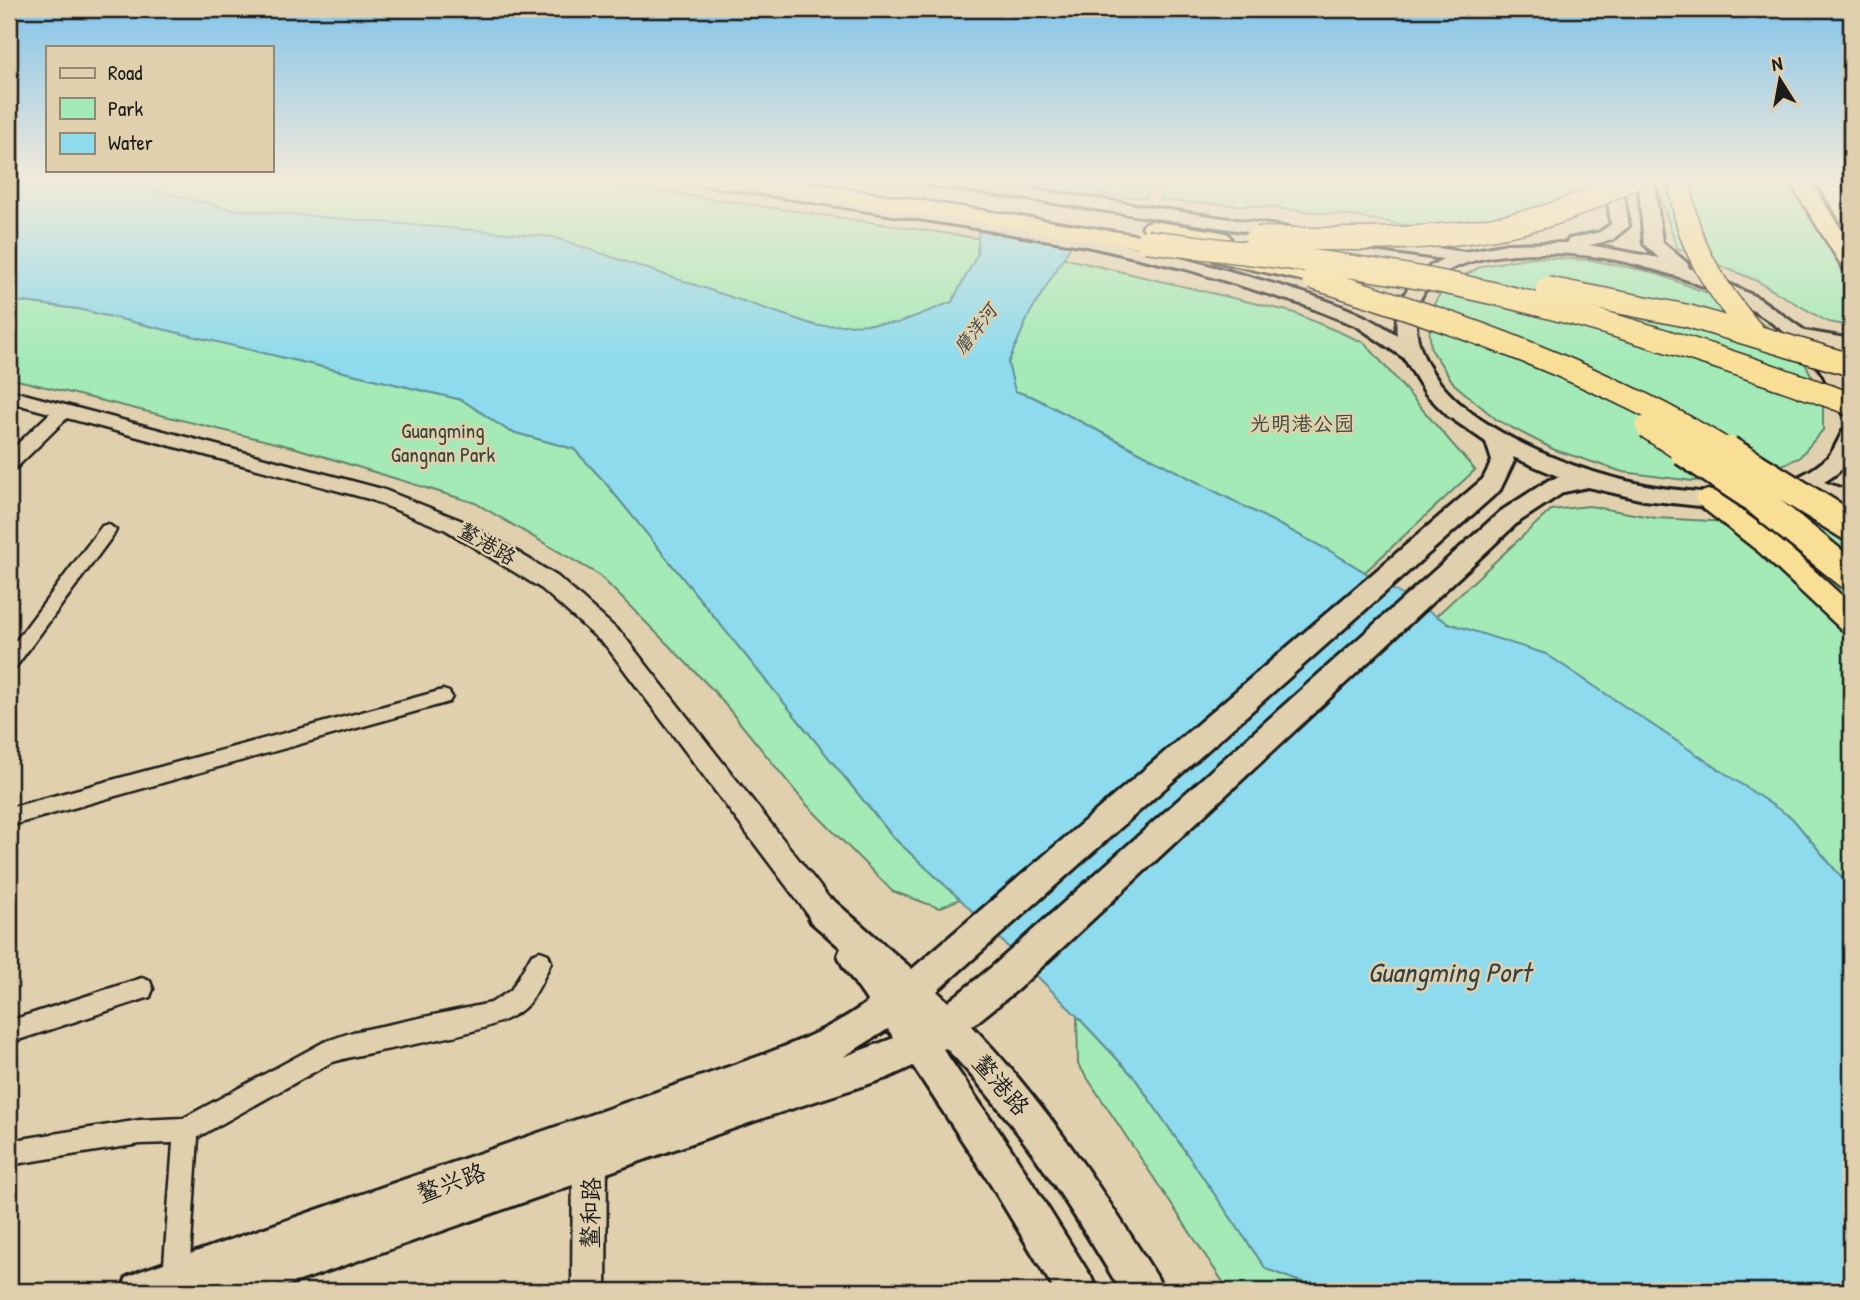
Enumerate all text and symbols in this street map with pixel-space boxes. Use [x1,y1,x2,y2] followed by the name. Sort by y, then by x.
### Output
[46,46,273,172] legend
[1744,46,1814,116] north arrow
[1769,50,1784,77] text: N
[108,58,142,87] text: Road
[108,94,143,123] text: Park
[108,128,153,157] text: Water
[947,296,1005,359] water label: 磨洋河
[1250,409,1355,438] park label: 光明港公园
[391,416,495,469] park label: Guangming Gangnan Park
[453,515,522,572] street label: 鳌港路
[1368,953,1535,991] water label: Guangming Port
[966,1047,1037,1122] street label: 鳌港路
[411,1155,490,1209] street label: 鳌兴路
[573,1177,607,1249] street label: 鳌和路

